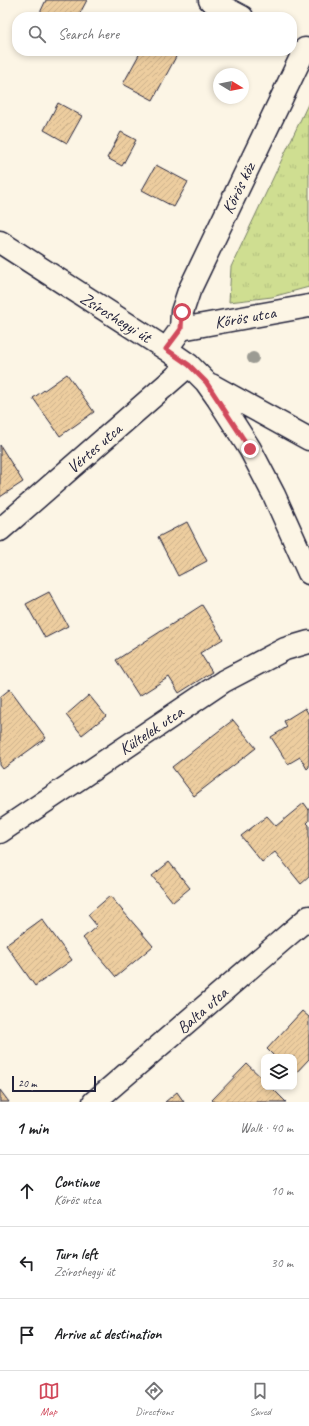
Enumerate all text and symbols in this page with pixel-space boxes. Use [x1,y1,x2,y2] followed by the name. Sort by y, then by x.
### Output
[12,12,297,56] search box
[26,23,48,45] icon: search
[58,25,119,44] text: Search here
[213,68,249,104] north arrow
[217,158,260,217] street label: Kőrös köz
[76,287,157,349] street label: Zsíroshegyi út
[213,302,278,333] street label: Kőrös utca
[173,303,191,321] route start
[63,418,128,478] street label: Vértes utca
[241,440,259,458] route end
[115,700,189,760] street label: Kültelek utca
[172,981,233,1038] street label: Balta utca
[261,1054,297,1090] map controls
[261,1054,297,1090] button: layers
[12,1074,96,1093] scale bar
[18,1076,37,1090] text: 20 m
[16,1118,49,1139] text: 1 min
[240,1120,293,1136] text: Walk · 40 m
[54,1173,99,1192] text: Continue
[16,1180,38,1202] icon: ahead
[271,1183,293,1199] text: 10 m
[54,1192,101,1208] text: Kőrös utca
[54,1245,97,1264] text: Turn left
[16,1252,38,1274] icon: left
[271,1255,293,1271] text: 30 m
[54,1264,115,1280] text: Zsíroshegyi út
[16,1324,38,1346] icon: arrive
[54,1325,161,1344] text: Arrive at destination
[38,1380,60,1418] tab: Map
[135,1380,174,1418] tab: Directions
[249,1380,271,1418] tab: Saved

